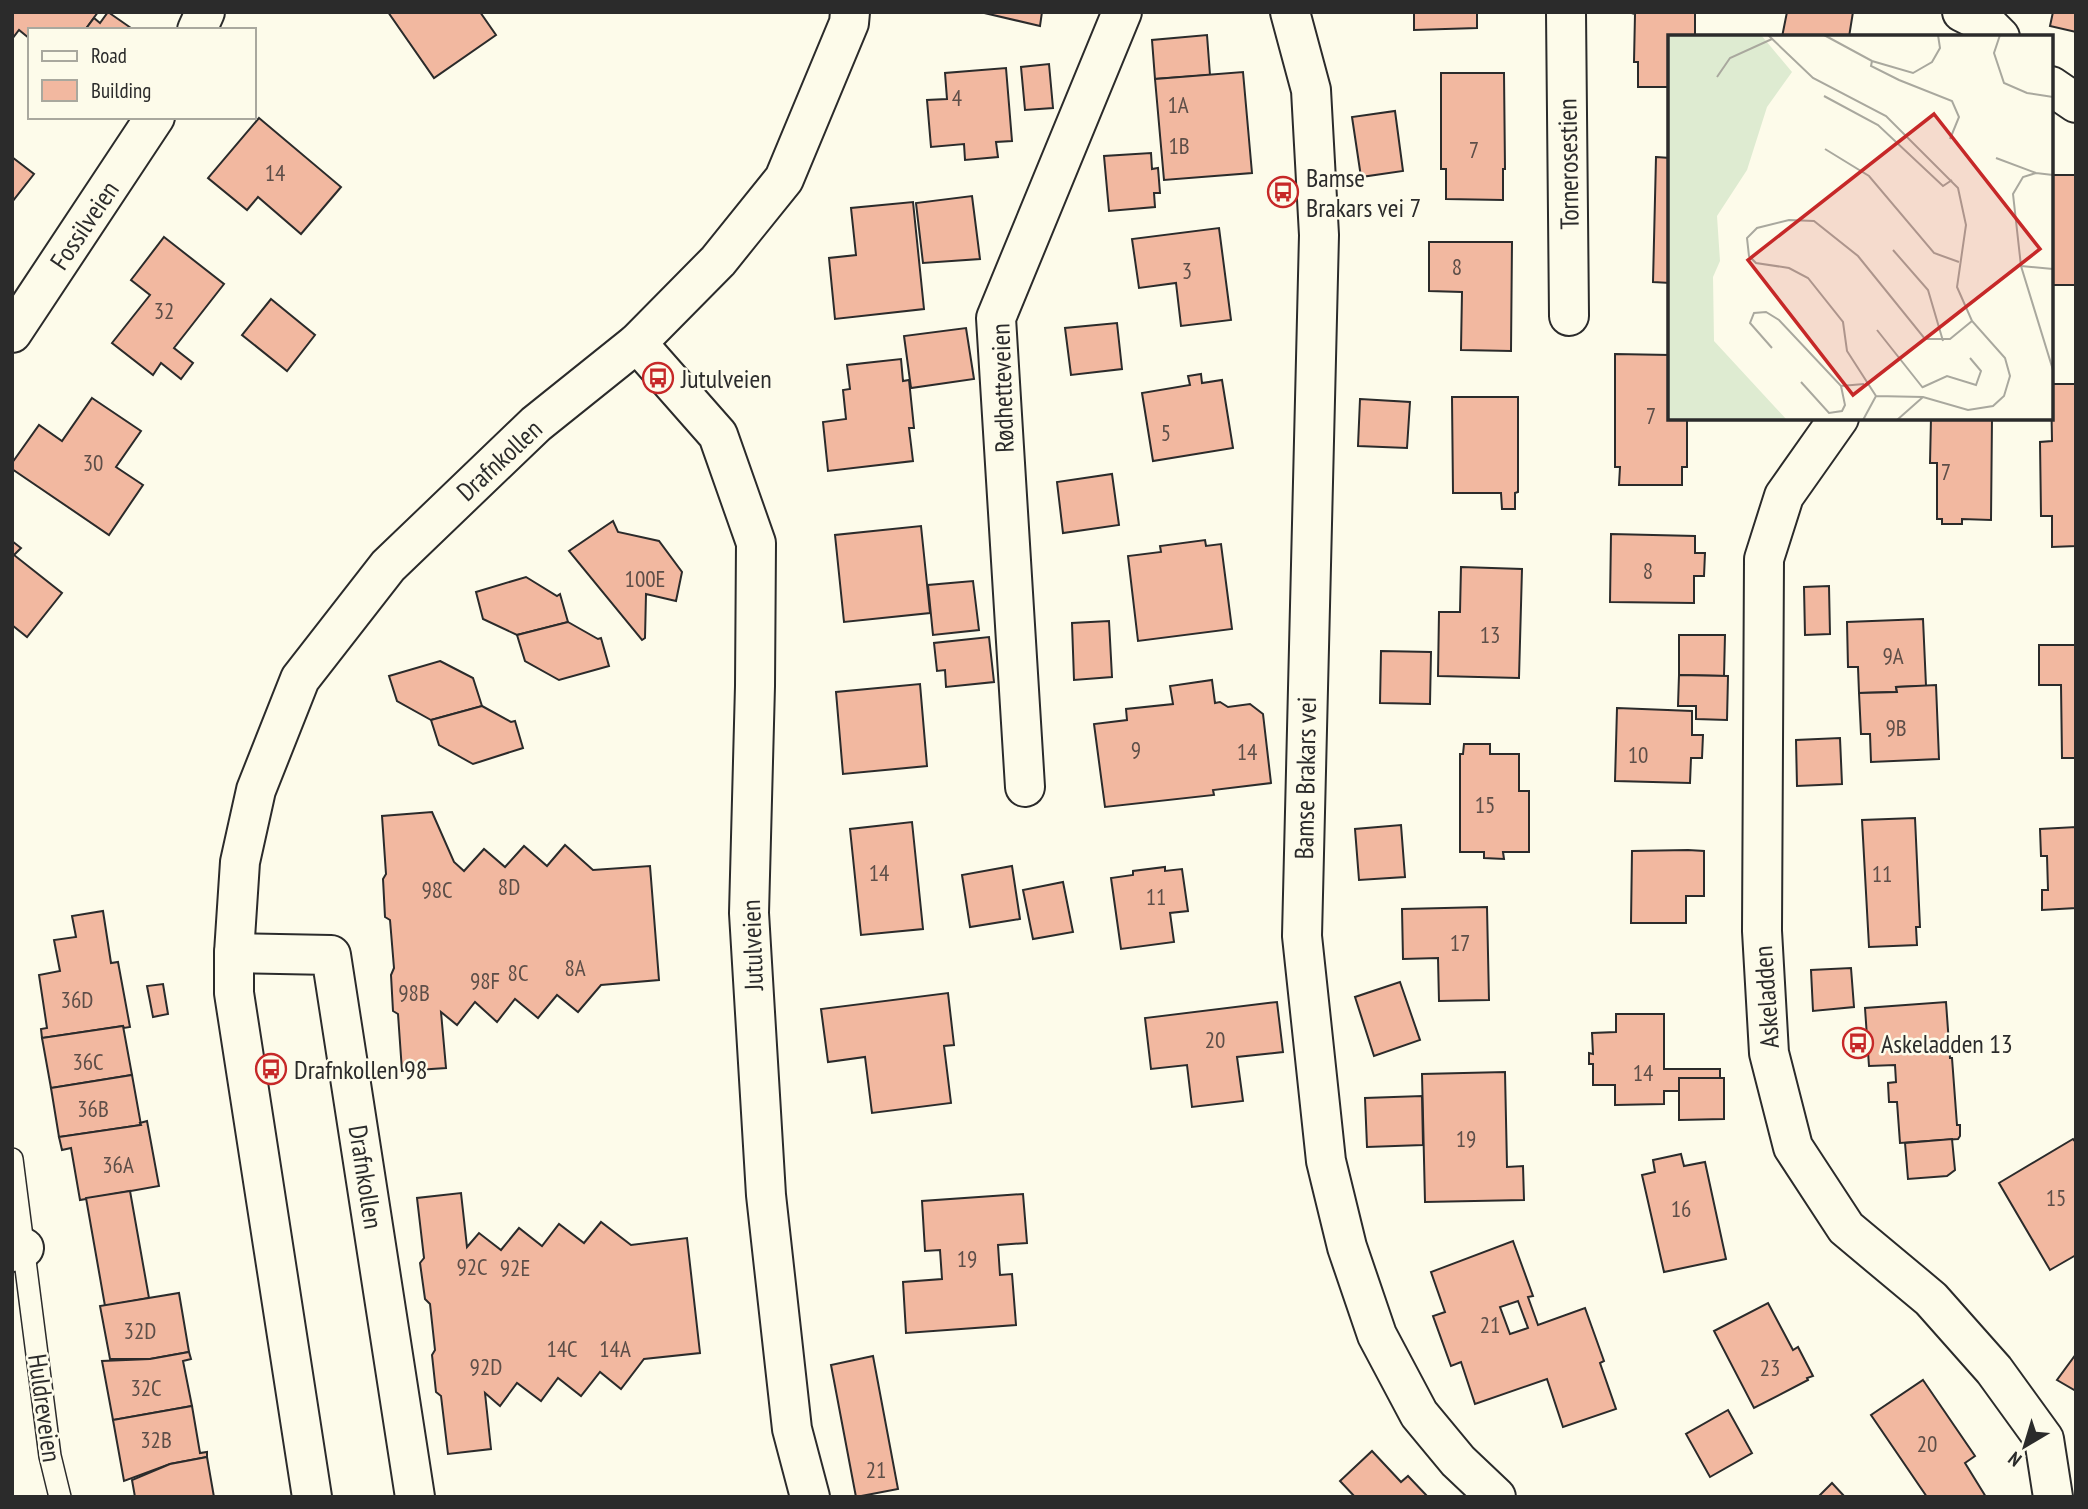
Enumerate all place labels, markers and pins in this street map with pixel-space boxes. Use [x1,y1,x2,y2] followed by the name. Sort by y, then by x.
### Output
[1306,161,1421,224] place label: Bamse Brakars vei 7
[1266,175,1300,209] bus stop icon: Bamse Brakars vei 7
[641,361,675,395] bus stop icon: Jutulveien
[680,362,772,395] place label: Jutulveien
[1841,1026,1875,1060] bus stop icon: Askeladden 13
[1881,1027,2013,1060] place label: Askeladden 13
[254,1052,288,1086] bus stop icon: Drafnkollen 98
[294,1053,428,1086] place label: Drafnkollen 98

